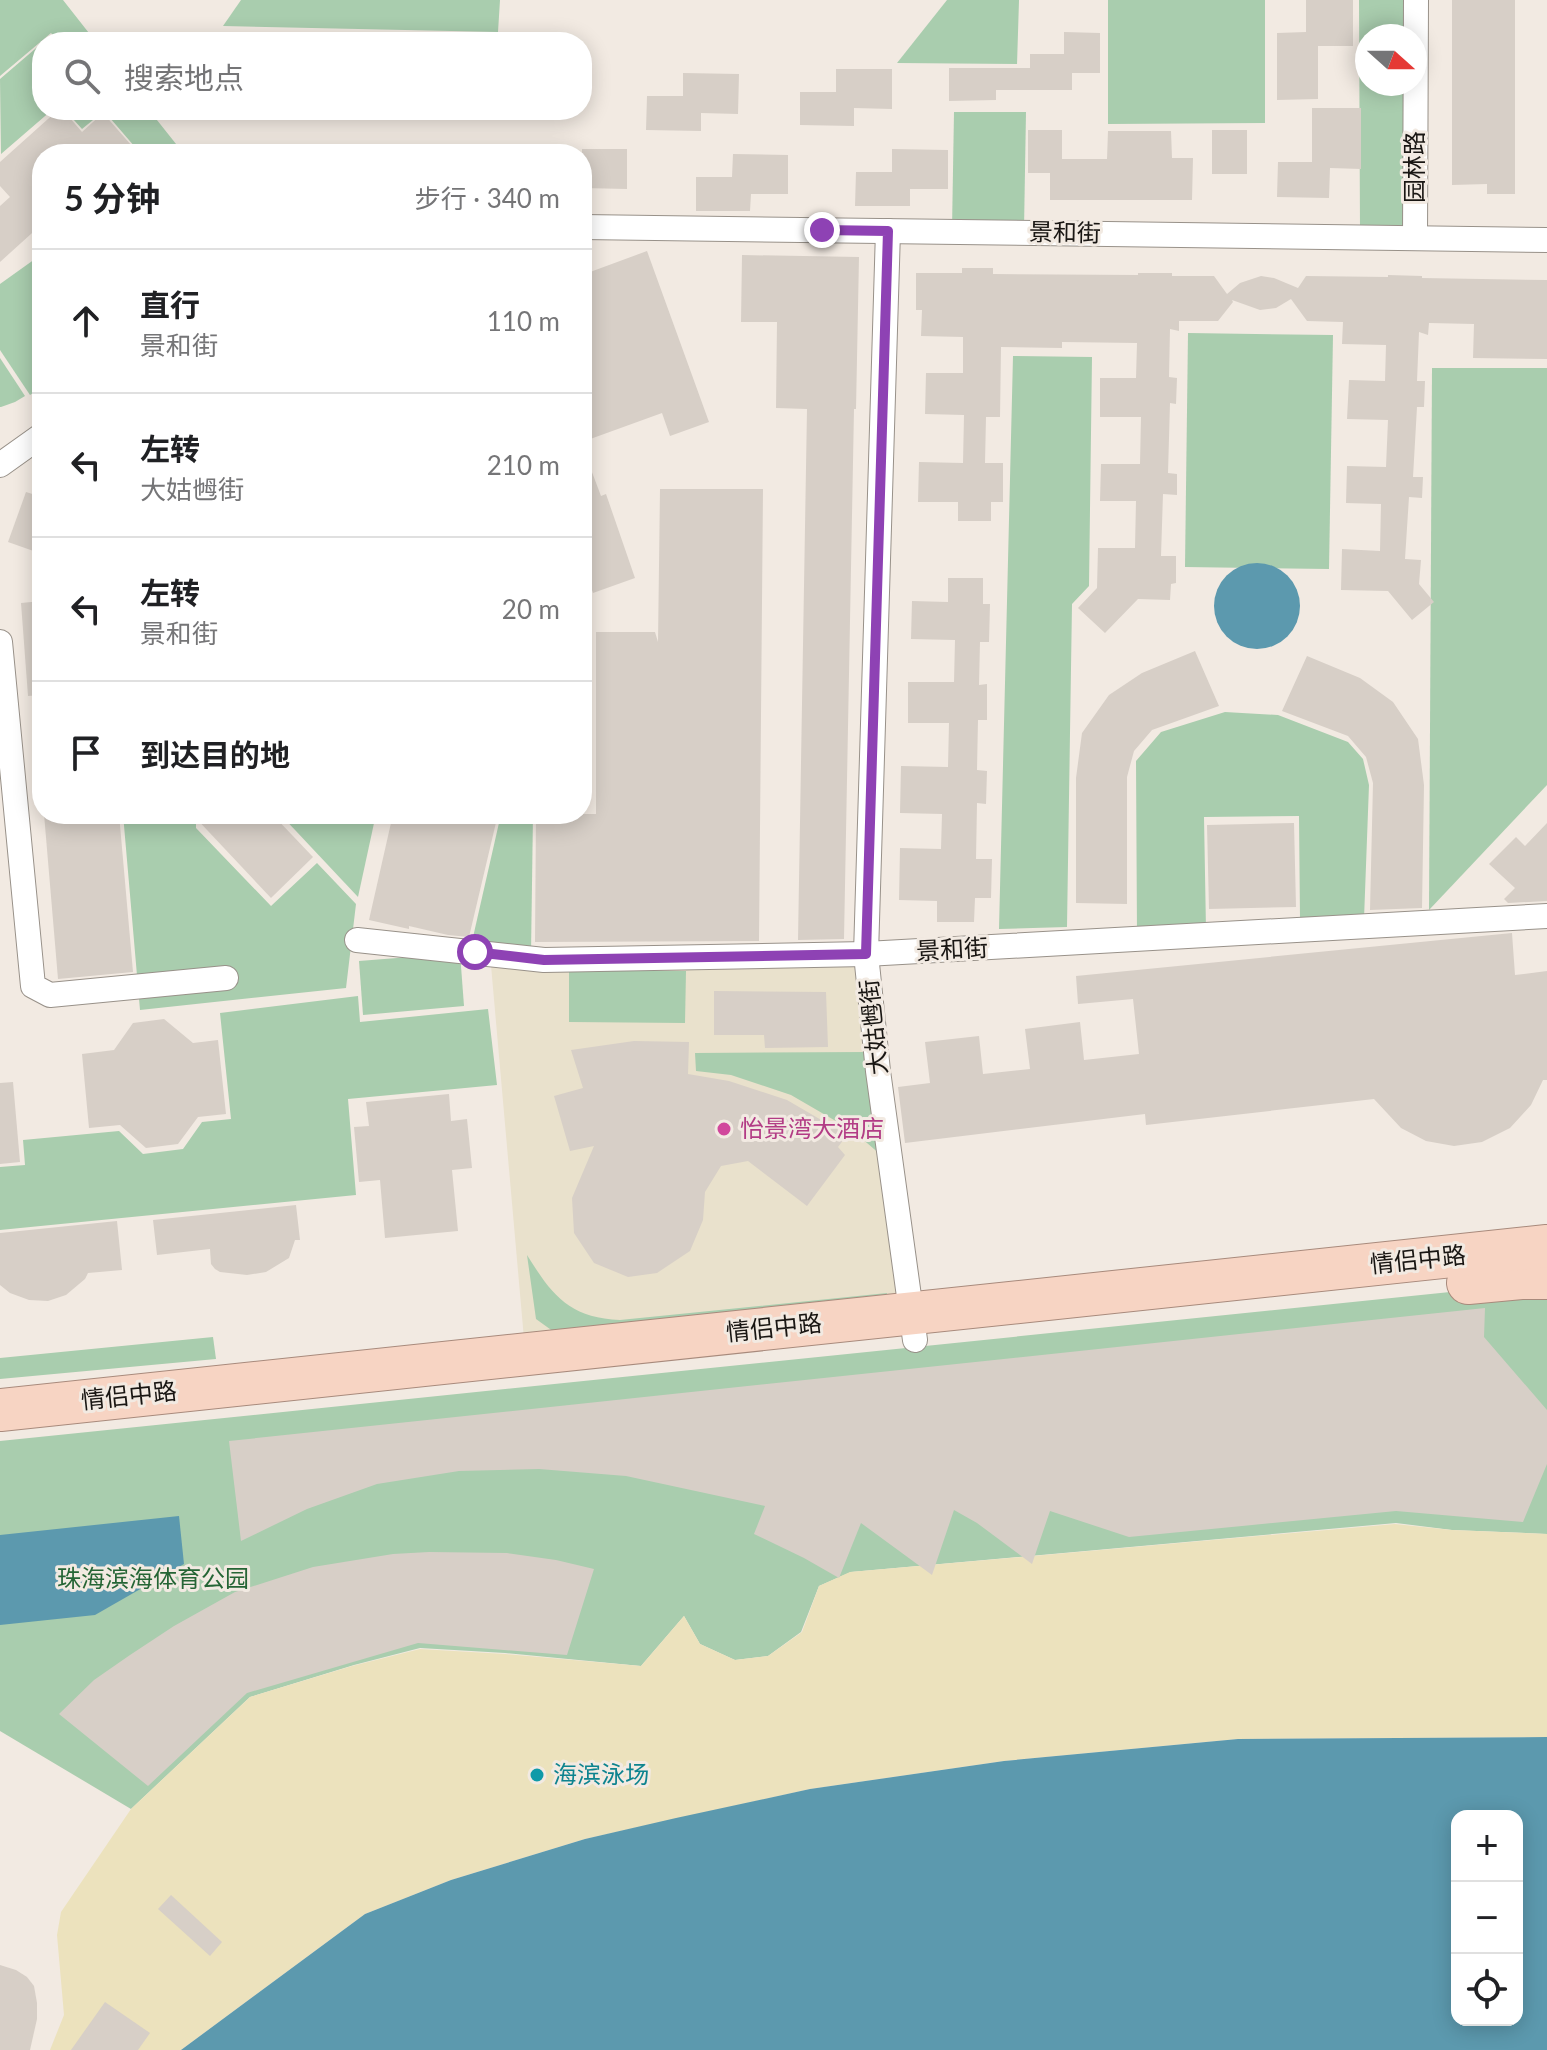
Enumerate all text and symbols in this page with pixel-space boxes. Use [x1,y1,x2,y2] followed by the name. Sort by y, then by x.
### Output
[1355,24,1427,96] north arrow
[32,32,592,120] search box
[60,54,104,98] icon: search
[124,59,244,95] text: 搜索地点
[1399,131,1428,203] street label: 园林路
[64,177,160,218] text: 5 分钟
[415,182,560,214] text: 步行 · 340 m
[804,212,840,248] route end
[1029,216,1101,247] street label: 景和街
[140,286,200,322] text: 直行
[64,299,108,343] icon: ahead
[487,305,560,337] text: 110 m
[140,329,218,361] text: 景和街
[140,430,200,466] text: 左转
[64,443,108,487] icon: left
[487,449,560,481] text: 210 m
[140,473,244,505] text: 大姑乸街
[140,574,200,610] text: 左转
[64,587,108,631] icon: left
[502,593,560,625] text: 20 m
[140,617,218,649] text: 景和街
[64,731,108,775] icon: arrive
[140,736,290,772] text: 到达目的地
[915,932,989,965] street label: 景和街
[457,934,493,970] route start
[853,978,892,1076] street label: 大姑乸街
[740,1113,884,1142] place label: 怡景湾大酒店
[715,1120,733,1138] marker: 怡景湾大酒店
[1369,1239,1467,1278] street label: 情侣中路
[725,1307,823,1346] street label: 情侣中路
[80,1375,178,1414] street label: 情侣中路
[57,1563,249,1592] park label: 珠海滨海体育公园
[553,1759,649,1788] place label: 海滨泳场
[528,1766,546,1784] marker: 海滨泳场
[1451,1810,1523,2026] map controls
[1451,1810,1523,1882] button: +
[1451,1882,1523,1954] button: −
[1451,1954,1523,2026] button: locate

